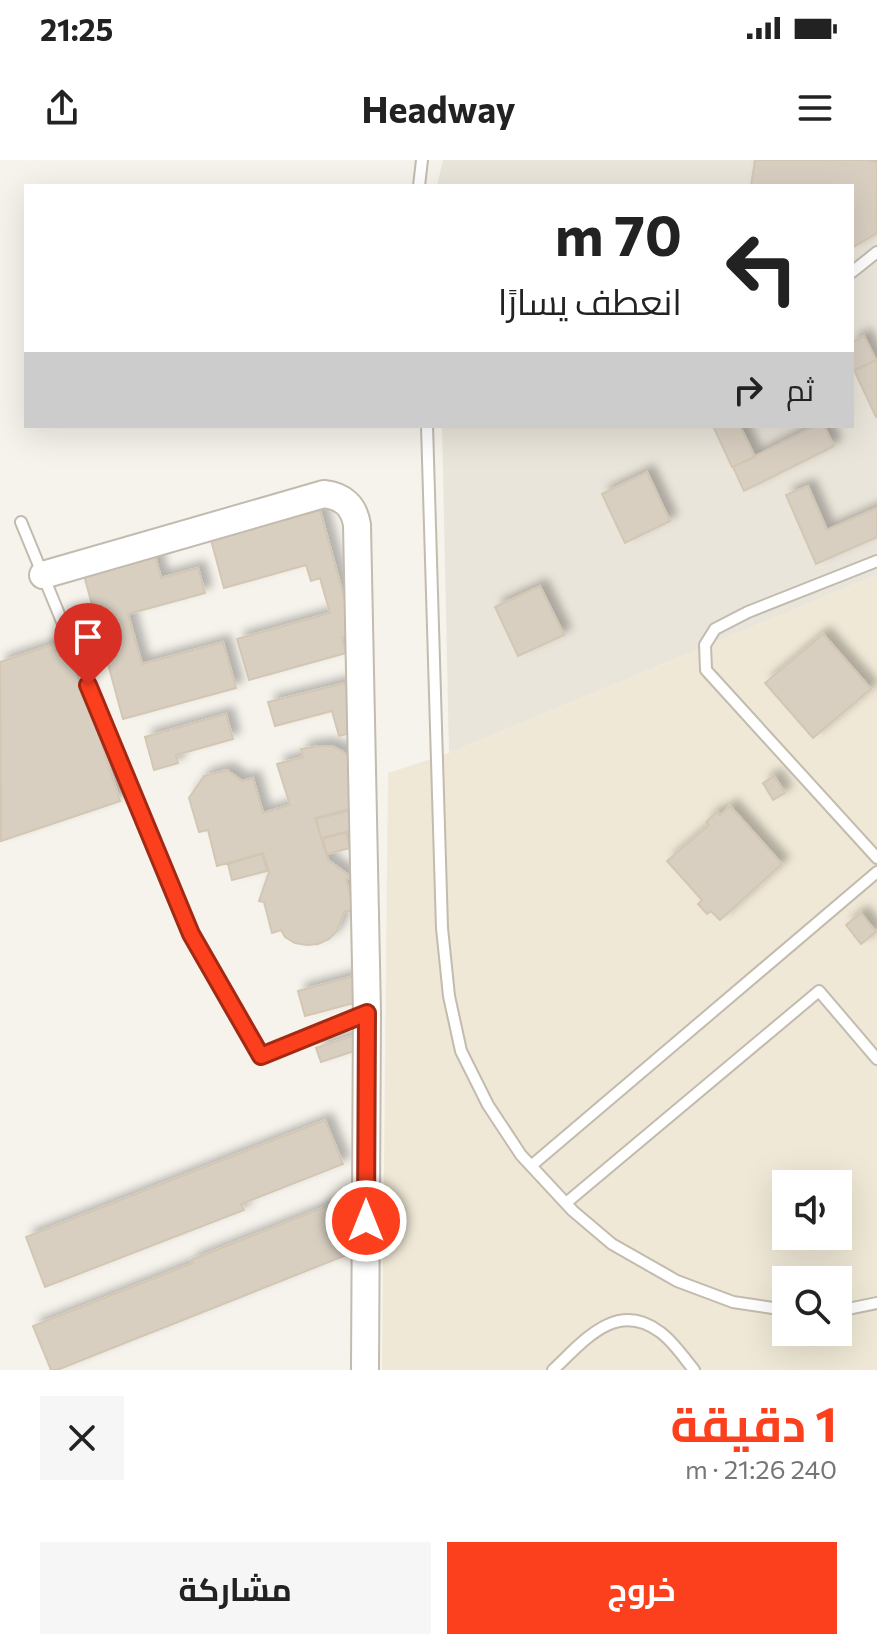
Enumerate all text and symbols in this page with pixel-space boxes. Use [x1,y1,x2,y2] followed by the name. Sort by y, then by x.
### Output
[40,10,113,47] text: 21:25
[40,86,84,130] icon: share
[362,86,515,130] text: Headway
[793,86,837,130] icon: menu
[555,199,682,268] text: 70 m
[710,216,814,320] icon: left
[498,278,682,322] text: انعطف يسارًا
[726,368,770,412] icon: right
[786,370,814,407] text: ثم
[54,603,122,685] pin
[66,615,110,659] icon: arrive
[772,1170,852,1346] map controls
[772,1170,852,1250] button: sound
[324,1179,408,1263] position arrow
[772,1266,852,1346] button: search
[670,1393,837,1452] text: 1 دقيقة
[40,1396,124,1480] button: close
[685,1453,837,1484] text: 240 m · 21:26
[40,1542,431,1634] button: مشاركة
[447,1542,837,1634] button: خروج

